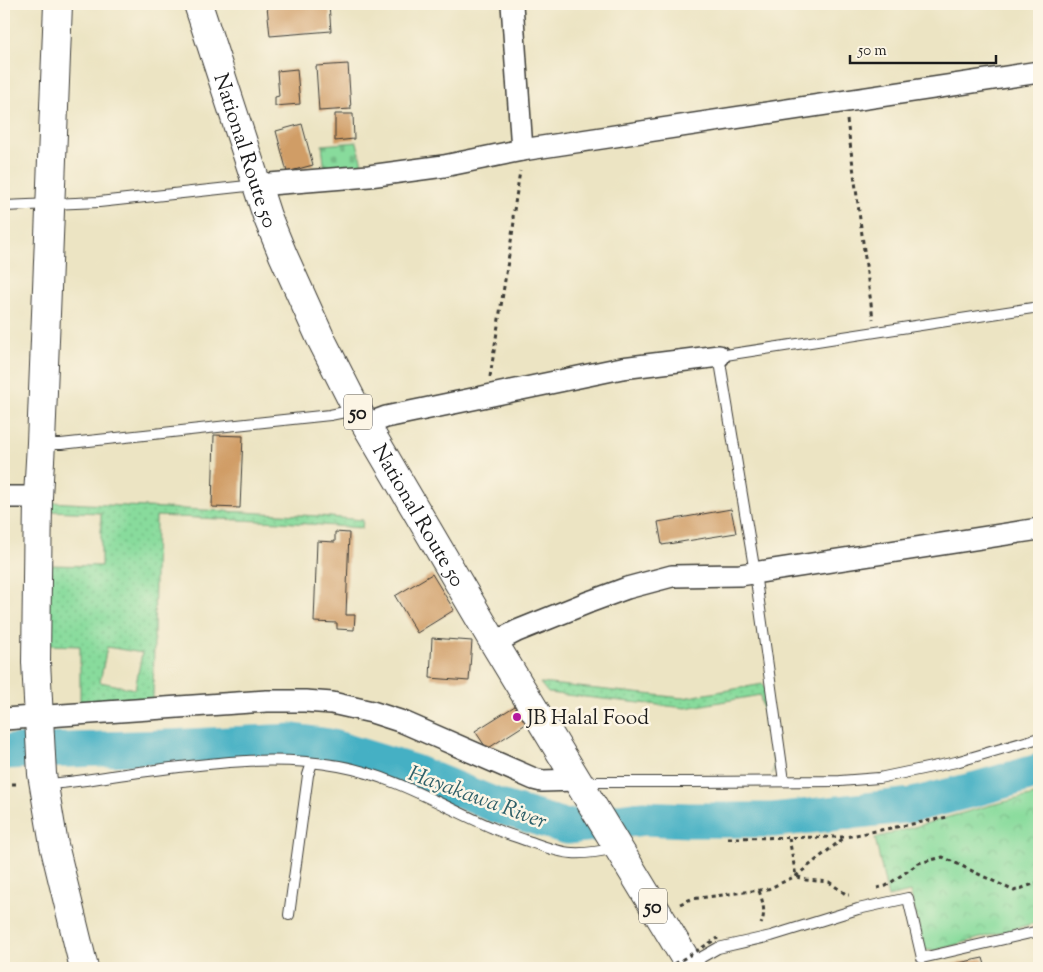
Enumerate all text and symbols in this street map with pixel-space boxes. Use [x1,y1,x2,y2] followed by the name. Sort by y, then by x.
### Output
[850,32,997,64] scale bar
[857,41,887,62] text: 50 m
[205,70,283,233] street label: National Route 50
[344,394,372,430] road number: 50
[364,439,471,593] street label: National Route 50
[526,704,649,734] place label: JB Halal Food
[511,711,523,723] marker: JB Halal Food
[403,759,551,839] water label: Hayakawa River
[639,888,667,924] road number: 50

